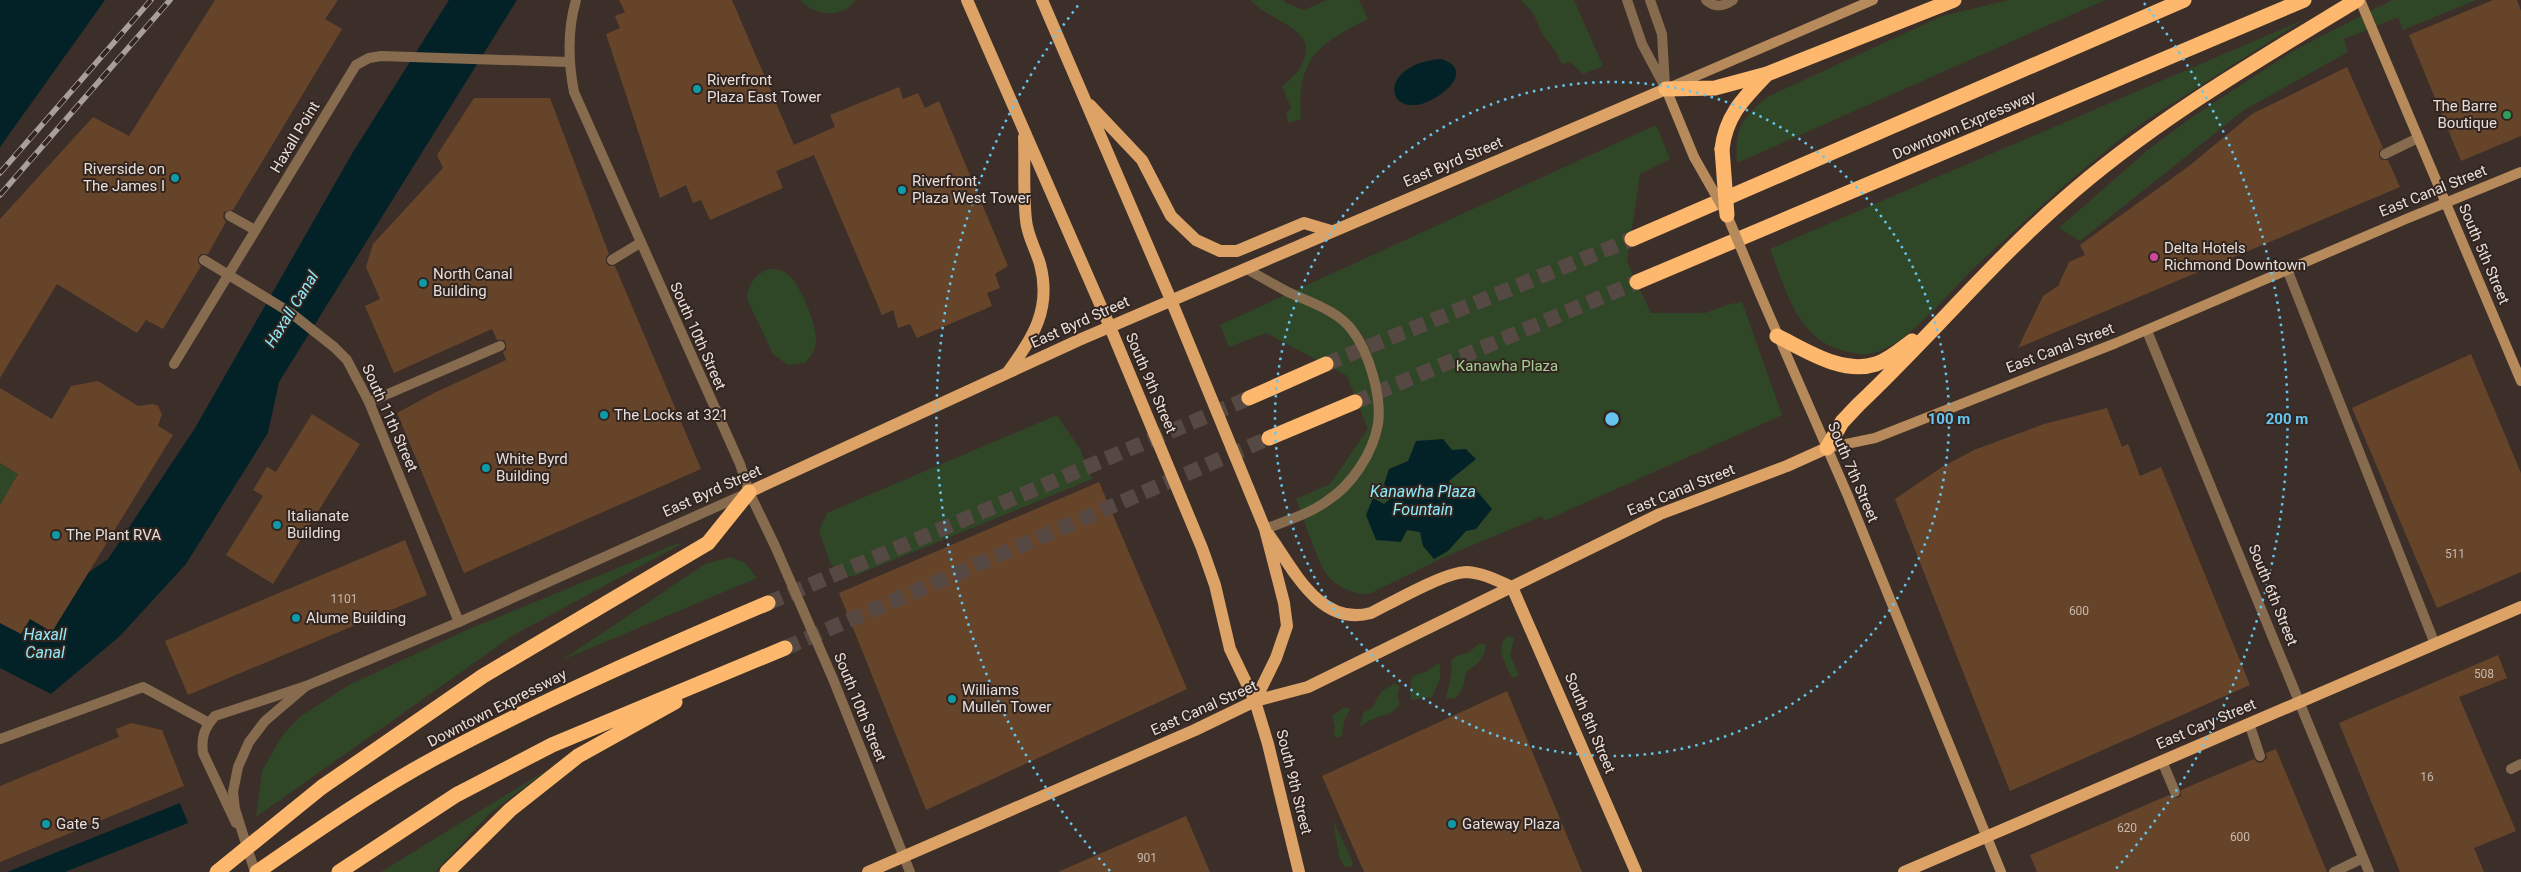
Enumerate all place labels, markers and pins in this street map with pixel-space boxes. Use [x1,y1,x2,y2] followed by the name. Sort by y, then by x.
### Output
[707,71,821,106] place label: Riverfront Plaza East Tower
[691,83,703,95] marker: Riverfront Plaza East Tower
[2433,97,2497,132] place label: The Barre Boutique
[2501,109,2513,121] marker: The Barre Boutique
[83,160,165,195] place label: Riverside on The James I
[169,172,181,184] marker: Riverside on The James I
[912,172,1031,207] place label: Riverfront Plaza West Tower
[896,184,908,196] marker: Riverfront Plaza West Tower
[2164,239,2306,274] place label: Delta Hotels Richmond Downtown
[2148,251,2160,263] marker: Delta Hotels Richmond Downtown
[433,265,513,300] place label: North Canal Building
[417,277,429,289] marker: North Canal Building
[614,406,729,424] place label: The Locks at 321
[598,409,610,421] marker: The Locks at 321
[1603,410,1621,428] centre of rings
[496,450,568,485] place label: White Byrd Building
[480,462,492,474] marker: White Byrd Building
[287,507,349,542] place label: Italianate Building
[271,519,283,531] marker: Italianate Building
[66,526,161,544] place label: The Plant RVA
[50,529,62,541] marker: The Plant RVA
[306,609,406,627] place label: Alume Building
[290,612,302,624] marker: Alume Building
[962,681,1051,716] place label: Williams Mullen Tower
[946,693,958,705] marker: Williams Mullen Tower
[56,815,99,833] place label: Gate 5
[1462,815,1560,833] place label: Gateway Plaza
[40,818,52,830] marker: Gate 5
[1446,818,1458,830] marker: Gateway Plaza

